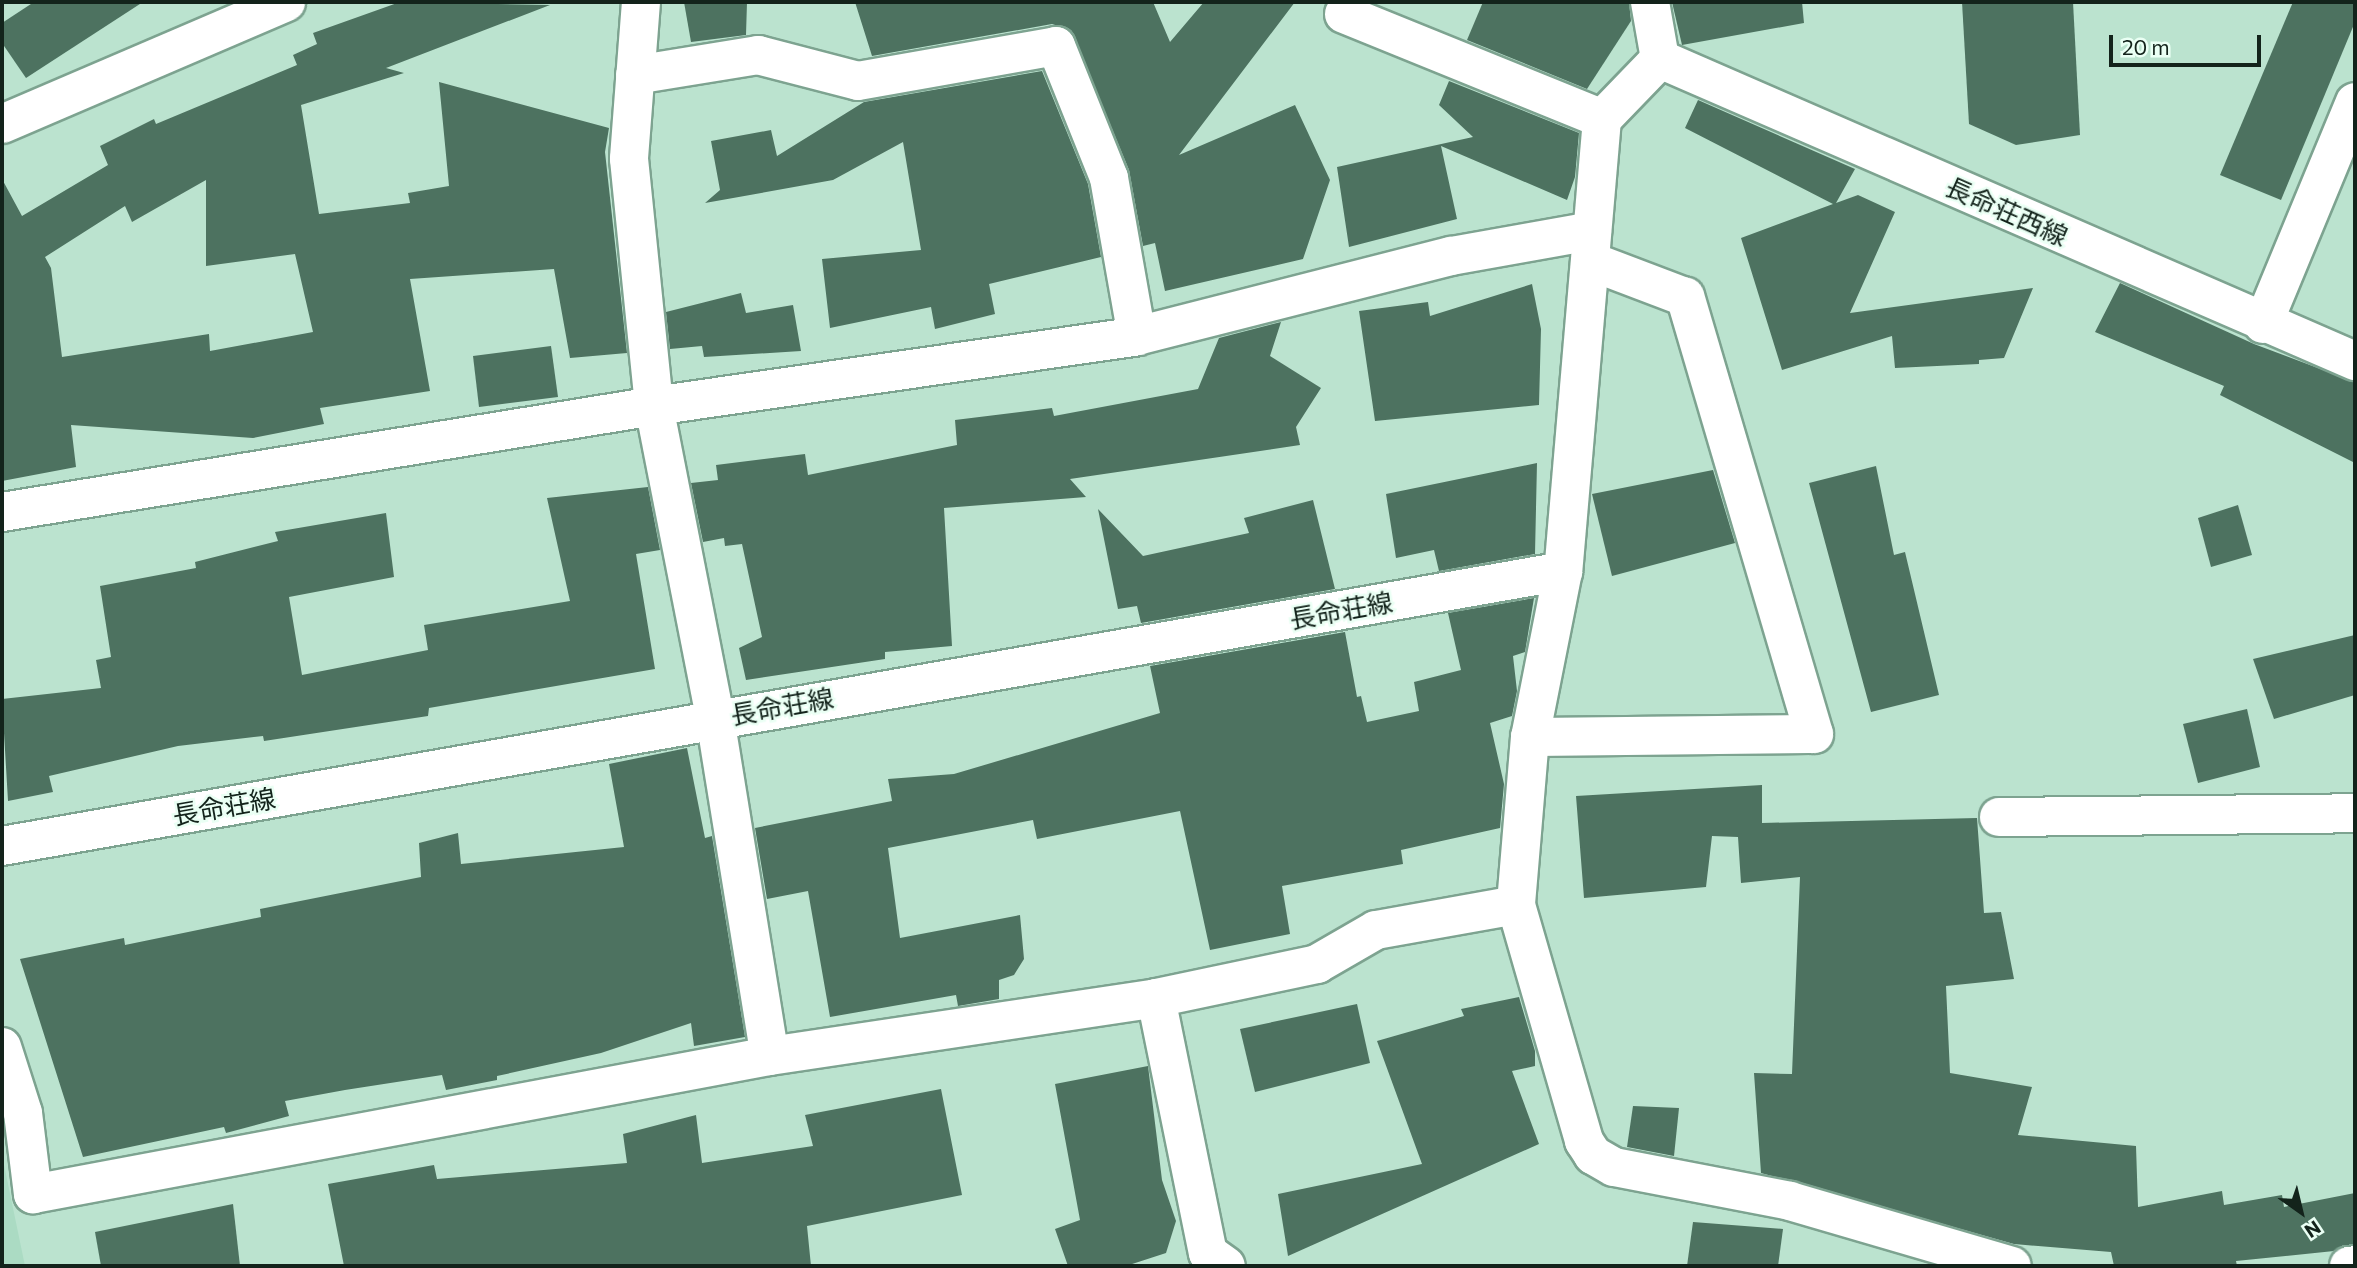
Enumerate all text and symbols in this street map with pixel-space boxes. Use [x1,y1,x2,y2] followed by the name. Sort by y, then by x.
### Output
[2112,21,2264,65] scale bar
[2122,34,2170,59] text: 20 m
[1941,170,2073,252] street label: 長命荘西線
[1287,586,1395,634] street label: 長命荘線
[728,682,836,730] street label: 長命荘線
[170,782,278,830] street label: 長命荘線
[2266,1177,2336,1247] north arrow
[2301,1216,2325,1243] text: N

